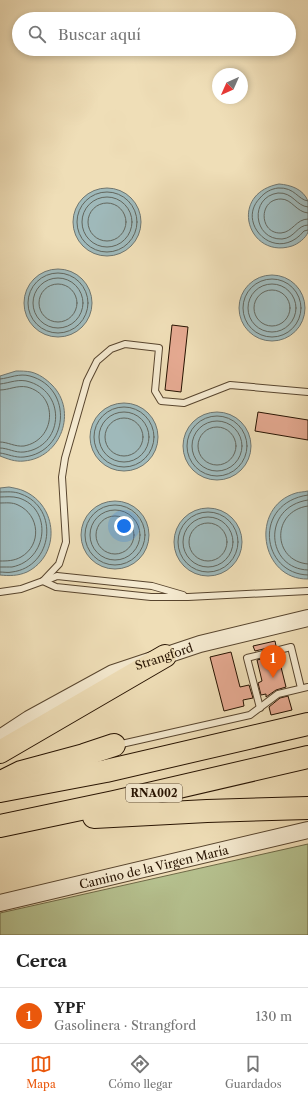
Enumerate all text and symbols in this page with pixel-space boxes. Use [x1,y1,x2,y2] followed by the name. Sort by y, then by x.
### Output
[12,12,296,56] search box
[26,23,48,45] icon: search
[58,25,141,44] text: Buscar aquí
[212,68,248,104] north arrow
[114,516,134,536] your location
[133,639,195,673] street label: Strangford
[260,645,286,678] pin: 1
[126,784,182,802] road number: RNA002
[78,841,230,891] street label: Camino de la Virgen María
[16,951,67,971] text: Cerca
[54,998,85,1017] text: YPF
[26,1008,32,1024] text: 1
[256,1008,292,1024] text: 130 m
[54,1017,196,1033] text: Gasolinera · Strangford
[26,1053,56,1091] tab: Mapa
[108,1053,172,1091] tab: Cómo llegar
[225,1053,282,1091] tab: Guardados

